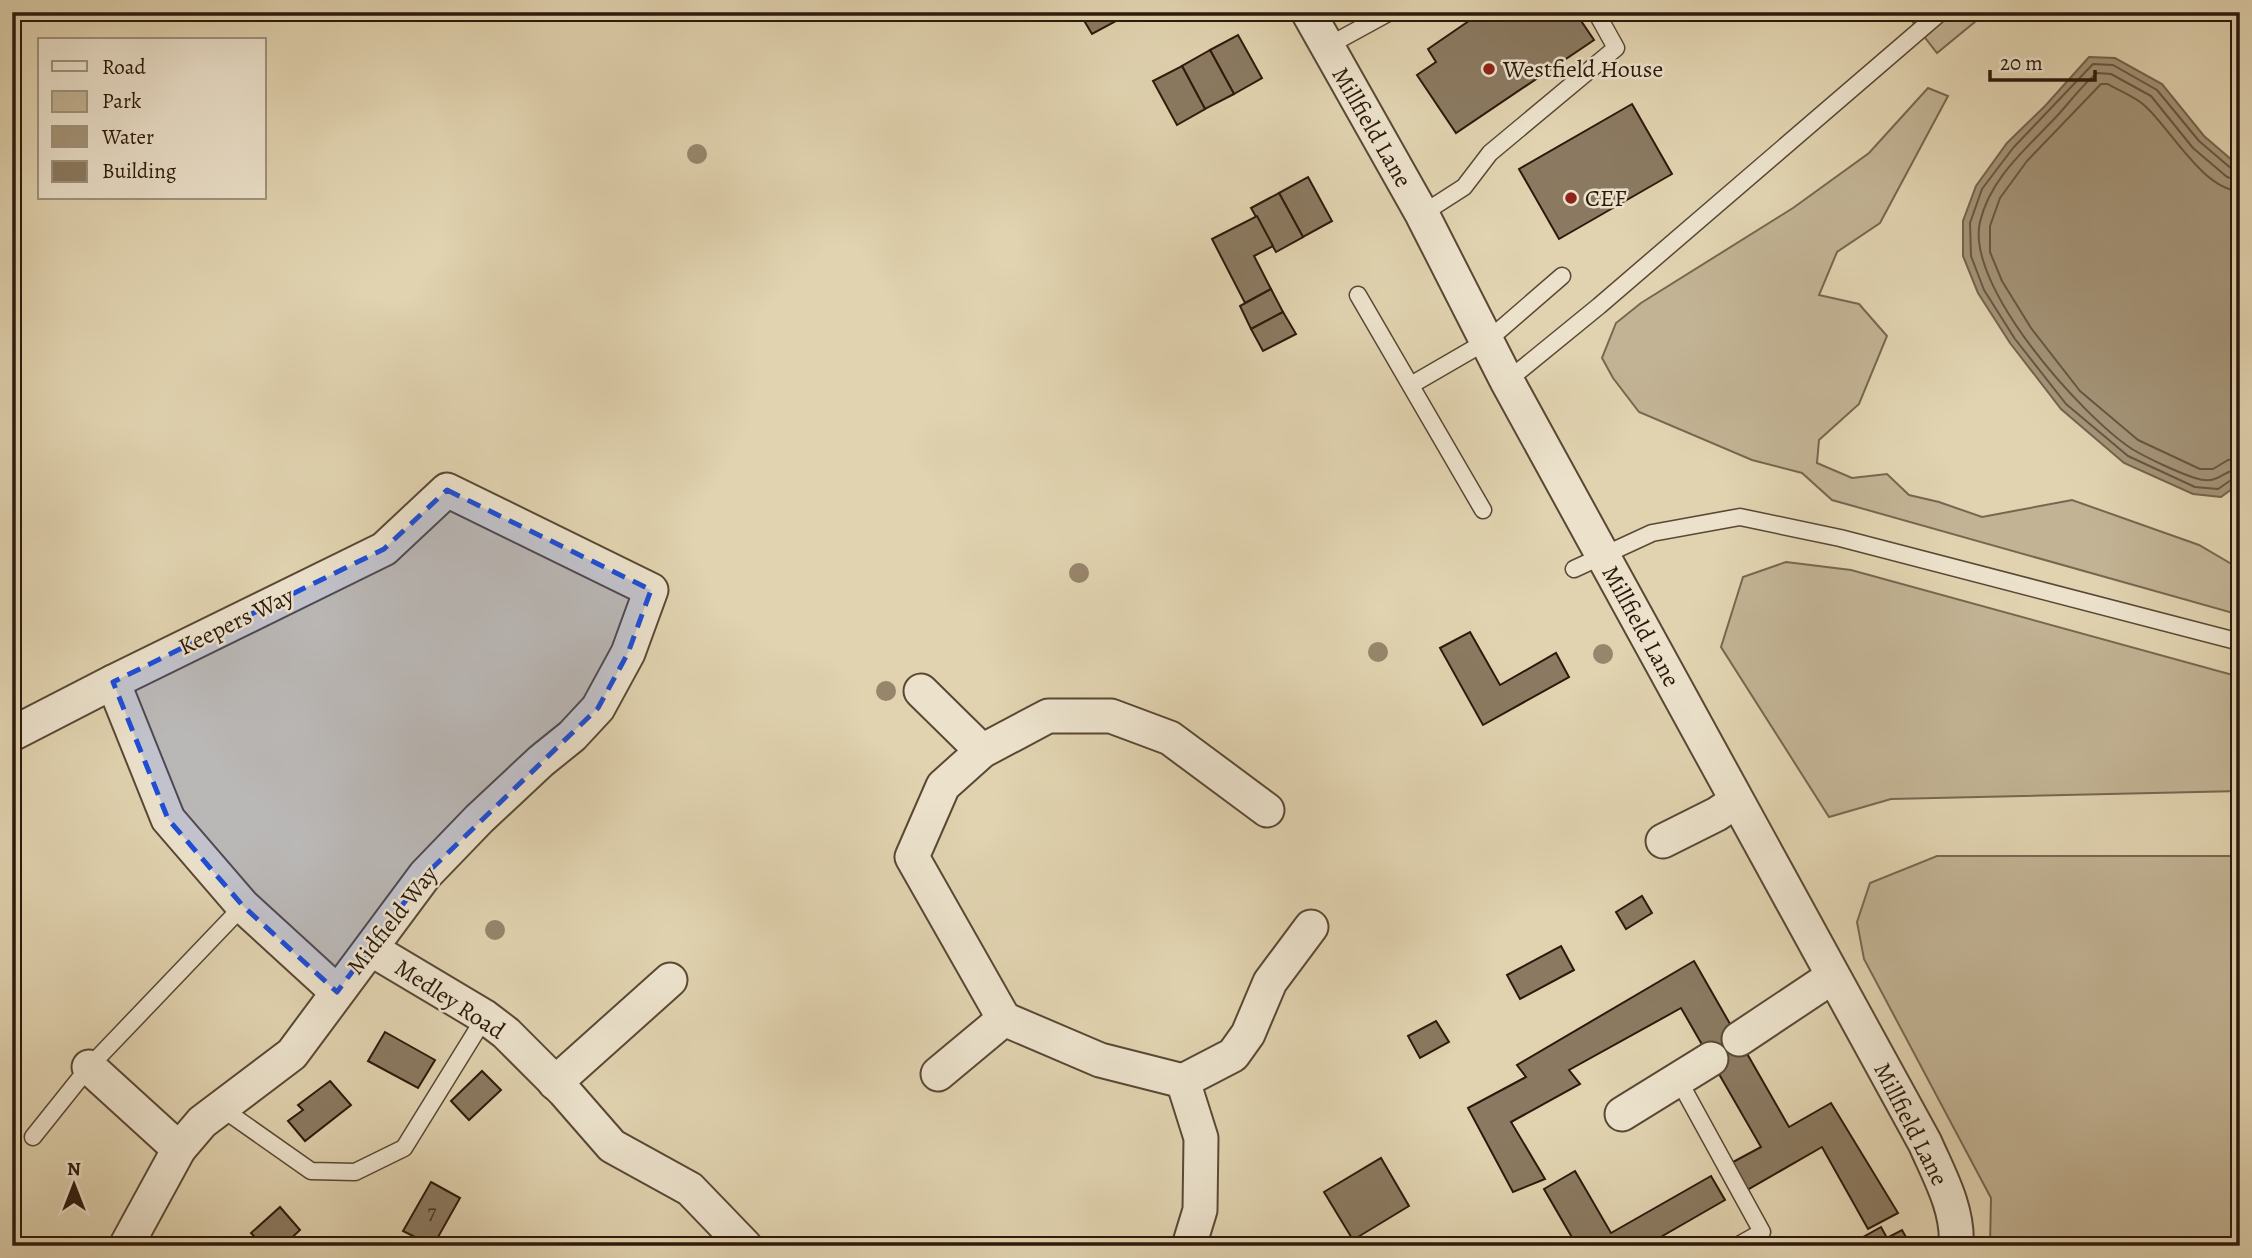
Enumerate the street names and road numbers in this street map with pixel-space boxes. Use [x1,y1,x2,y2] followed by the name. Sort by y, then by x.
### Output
[1325,61,1419,193] street label: Millfield Lane
[1594,560,1688,692] street label: Millfield Lane
[173,579,299,663] street label: Keepers Way
[339,859,445,981] street label: Midfield Way
[389,951,511,1047] street label: Medley Road
[1866,1057,1956,1191] street label: Millfield Lane

